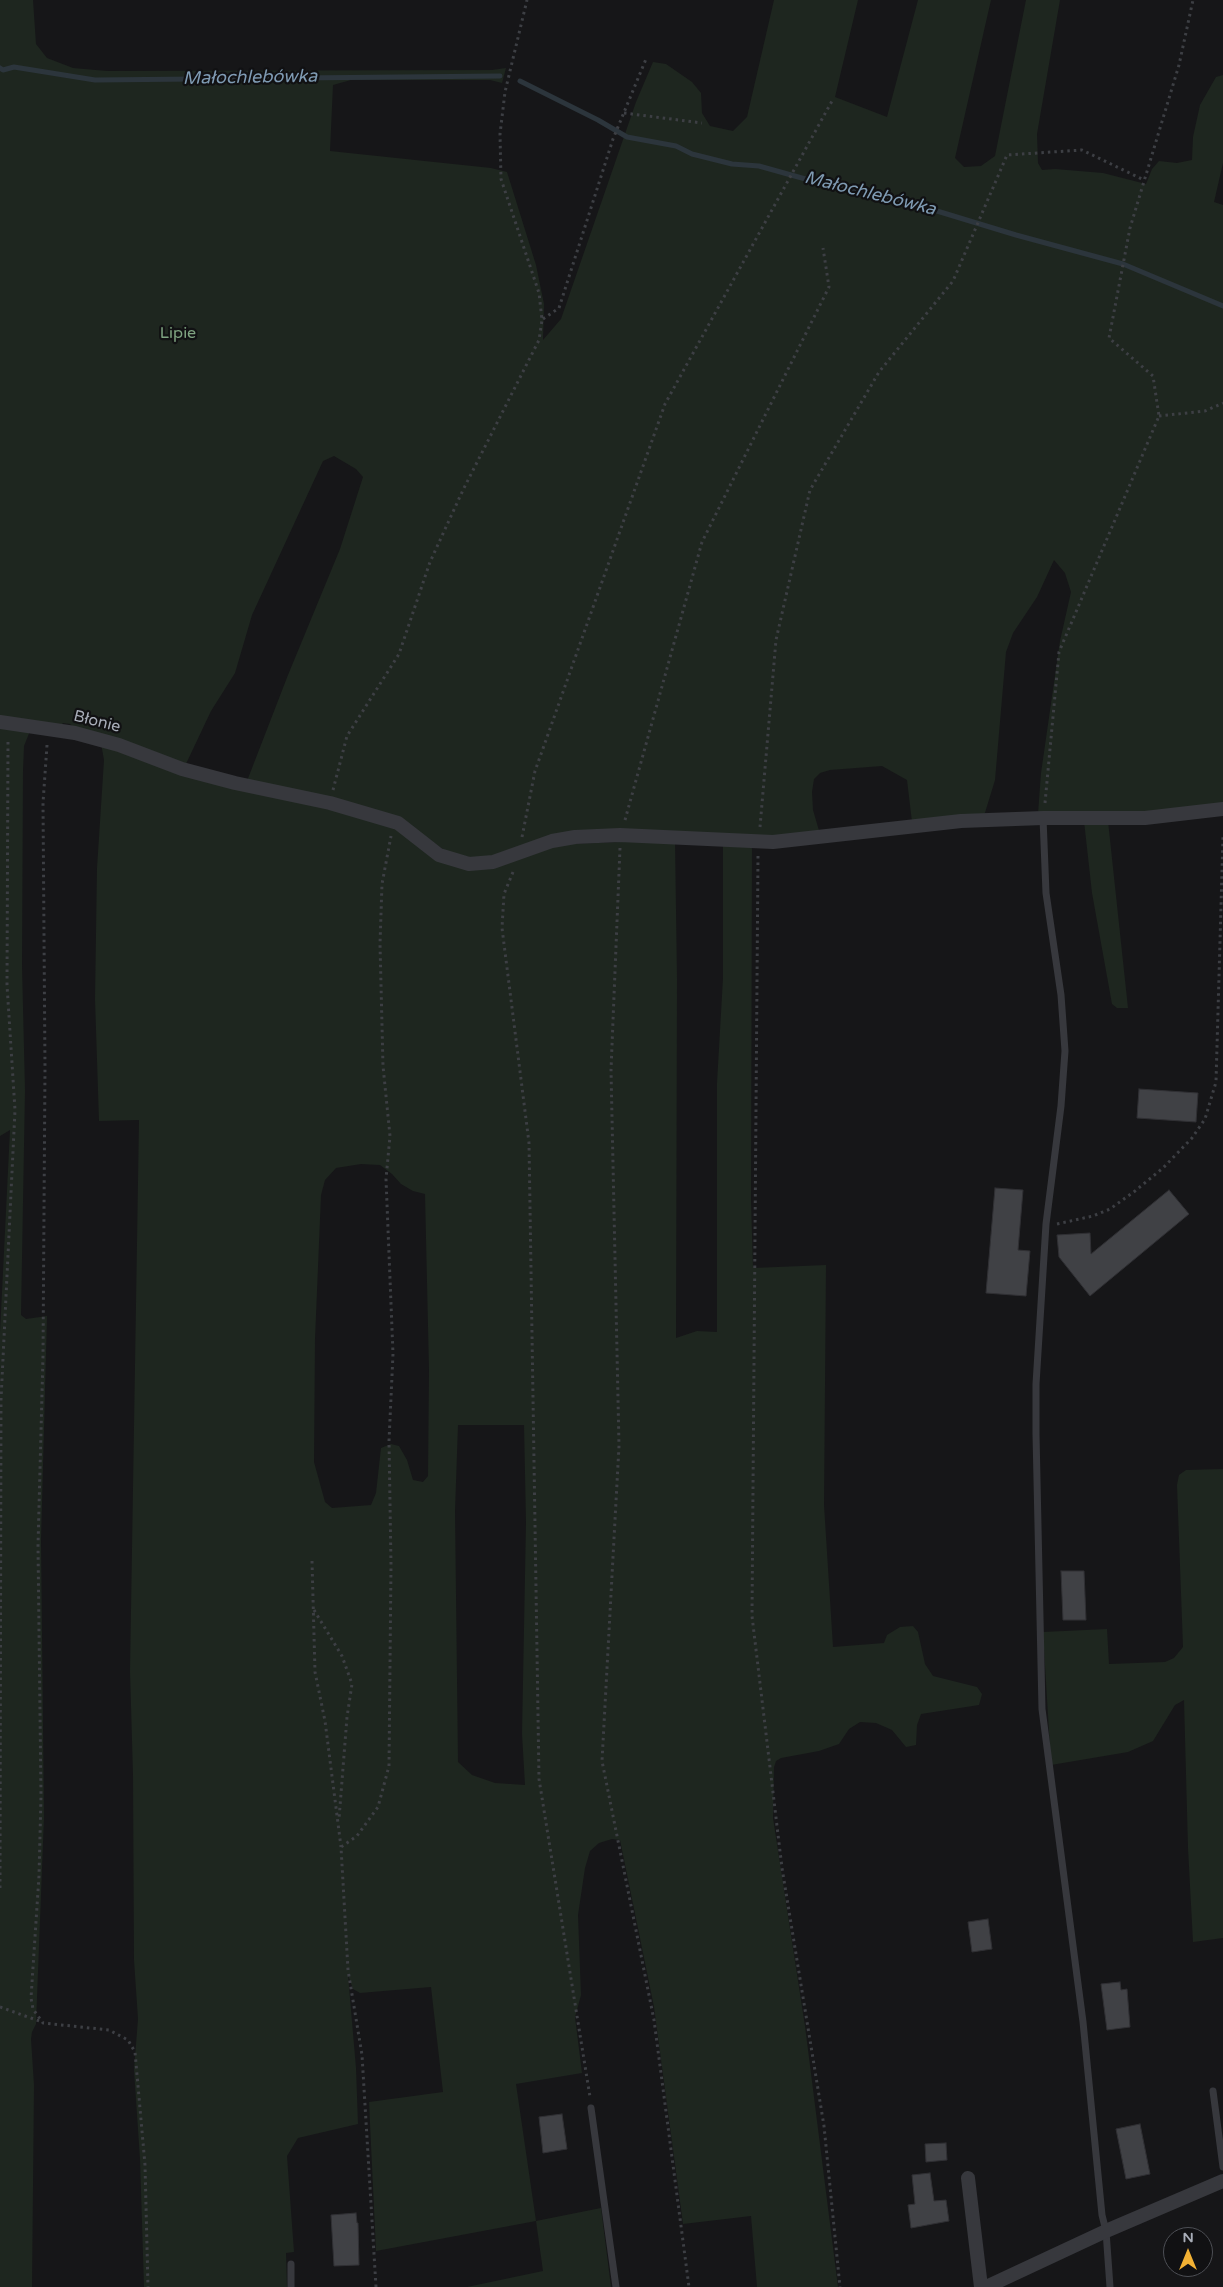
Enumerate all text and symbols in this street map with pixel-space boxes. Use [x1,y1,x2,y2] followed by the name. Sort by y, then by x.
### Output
[183,66,317,90] water label: Małochlebówka
[802,167,938,221] water label: Małochlebówka
[160,324,196,344] park label: Lipie
[72,707,122,737] street label: Błonie
[1163,2227,1213,2277] north arrow
[1182,2229,1194,2246] text: N

